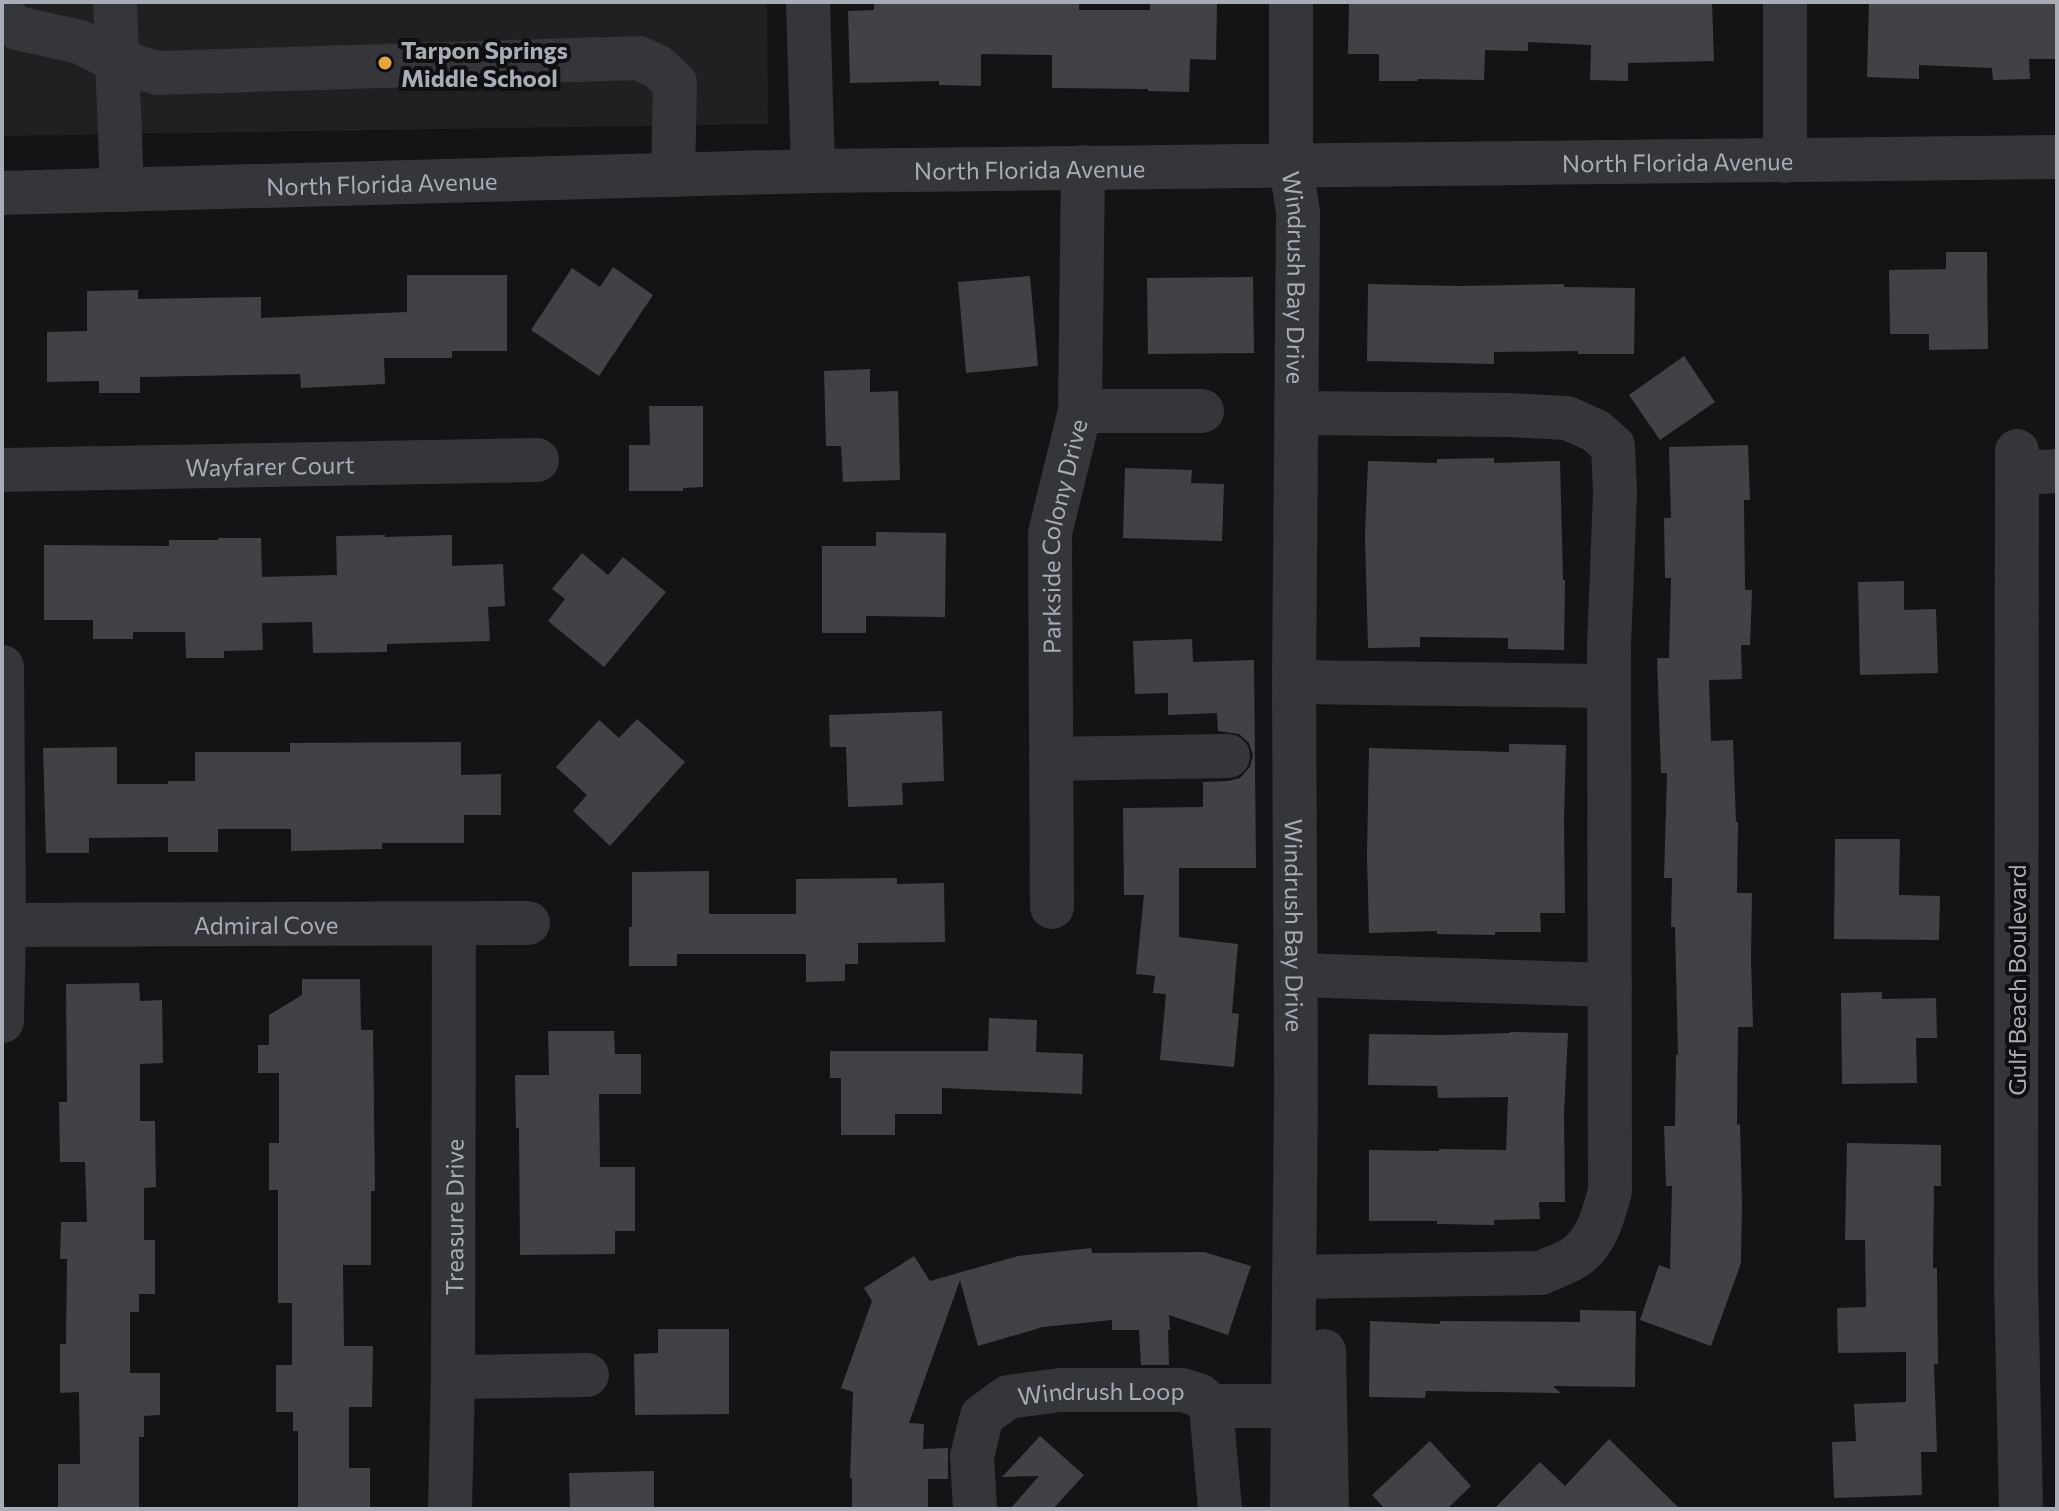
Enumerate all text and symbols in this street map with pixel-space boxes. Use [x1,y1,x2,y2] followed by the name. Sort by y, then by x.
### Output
[401,35,568,92] place label: Tarpon Springs Middle School
[376,54,394,72] marker: Tarpon Springs Middle School
[1562,145,1793,177] street label: North Florida Avenue
[914,153,1146,184] street label: North Florida Avenue
[266,165,498,200] street label: North Florida Avenue
[1277,169,1313,384] street label: Windrush Bay Drive
[1034,416,1092,654] street label: Parkside Colony Drive
[185,449,355,481] street label: Wayfarer Court
[1280,819,1310,1032] street label: Windrush Bay Drive
[2002,864,2031,1096] street label: Gulf Beach Boulevard
[194,909,338,939] street label: Admiral Cove
[439,1139,468,1295] street label: Treasure Drive
[1016,1375,1185,1410] street label: Windrush Loop

